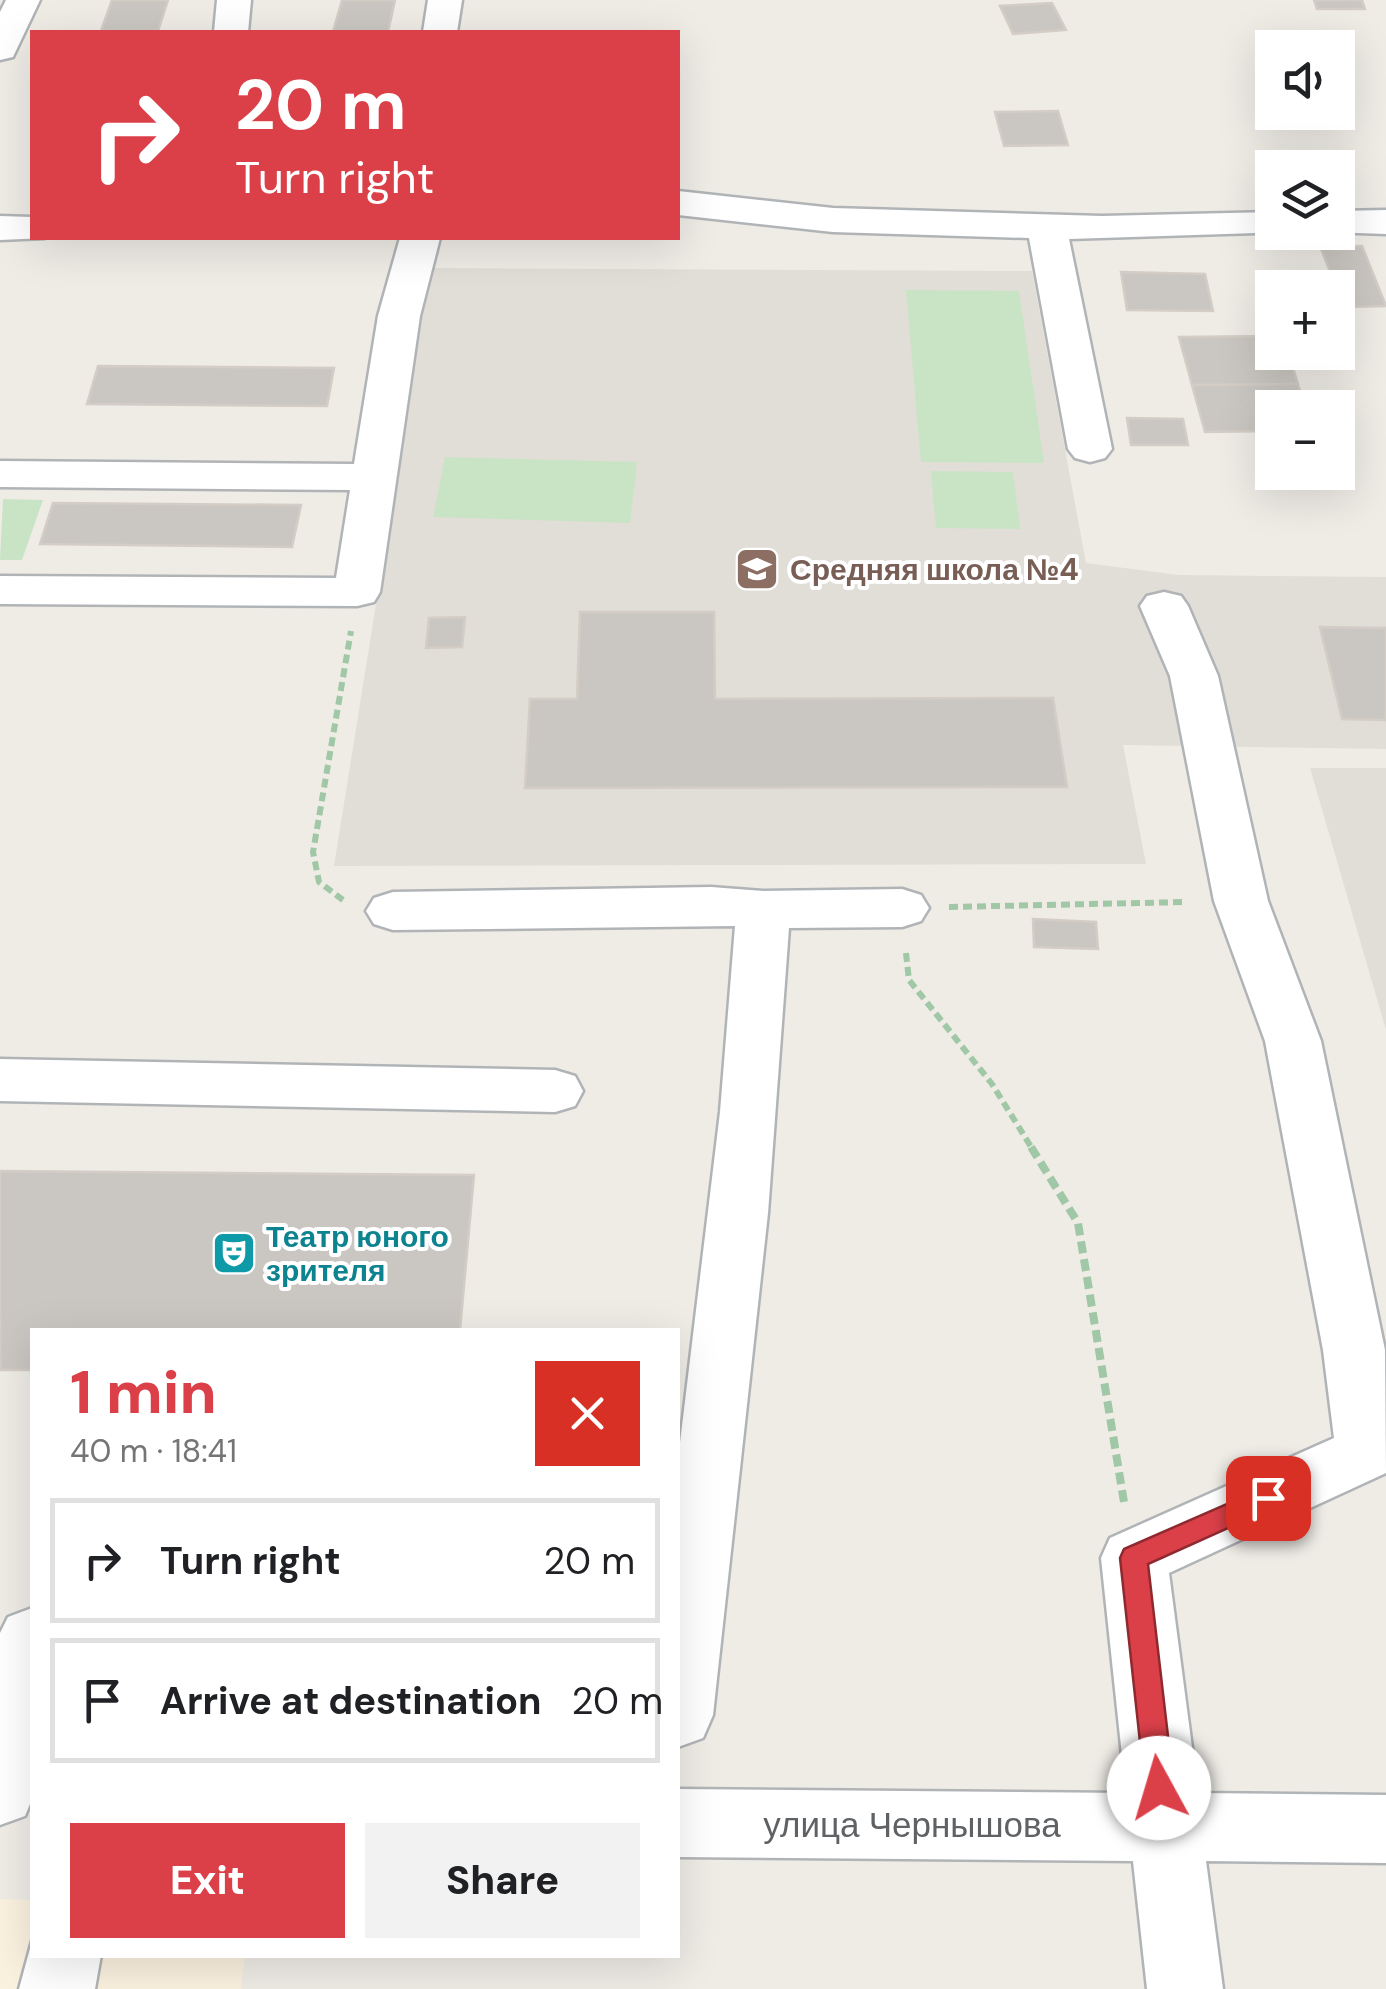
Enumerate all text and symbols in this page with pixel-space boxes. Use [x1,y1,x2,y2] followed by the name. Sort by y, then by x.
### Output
[1255,30,1355,490] map controls
[1255,30,1355,130] button: sound
[235,60,407,151] text: 20 m
[70,70,200,200] icon: right
[235,148,434,207] text: Turn right
[1255,150,1355,250] button: layers
[1255,270,1355,370] button: +
[1255,390,1355,490] button: −
[734,546,780,592] school or university icon: Средняя школа №4
[790,550,1079,589] place label: Средняя школа №4
[266,1217,449,1290] place label: Театр юного зрителя
[211,1230,257,1276] theatre icon: Театр юного зрителя
[70,1353,217,1432] text: 1 min
[535,1361,640,1466] button: close
[70,1430,237,1472] text: 40 m · 18:41
[1226,1456,1311,1541] pin
[1241,1471,1296,1526] icon: arrive
[75,1533,130,1588] icon: right
[160,1536,341,1586] text: Turn right
[544,1536,635,1586] text: 20 m
[75,1673,130,1728] icon: arrive
[160,1676,542,1726] text: Arrive at destination
[572,1676,663,1726] text: 20 m
[1107,1736,1211,1840] position arrow
[763,1802,1061,1848] street label: улица Чернышова
[70,1823,345,1938] button: Exit
[365,1823,640,1938] button: Share

